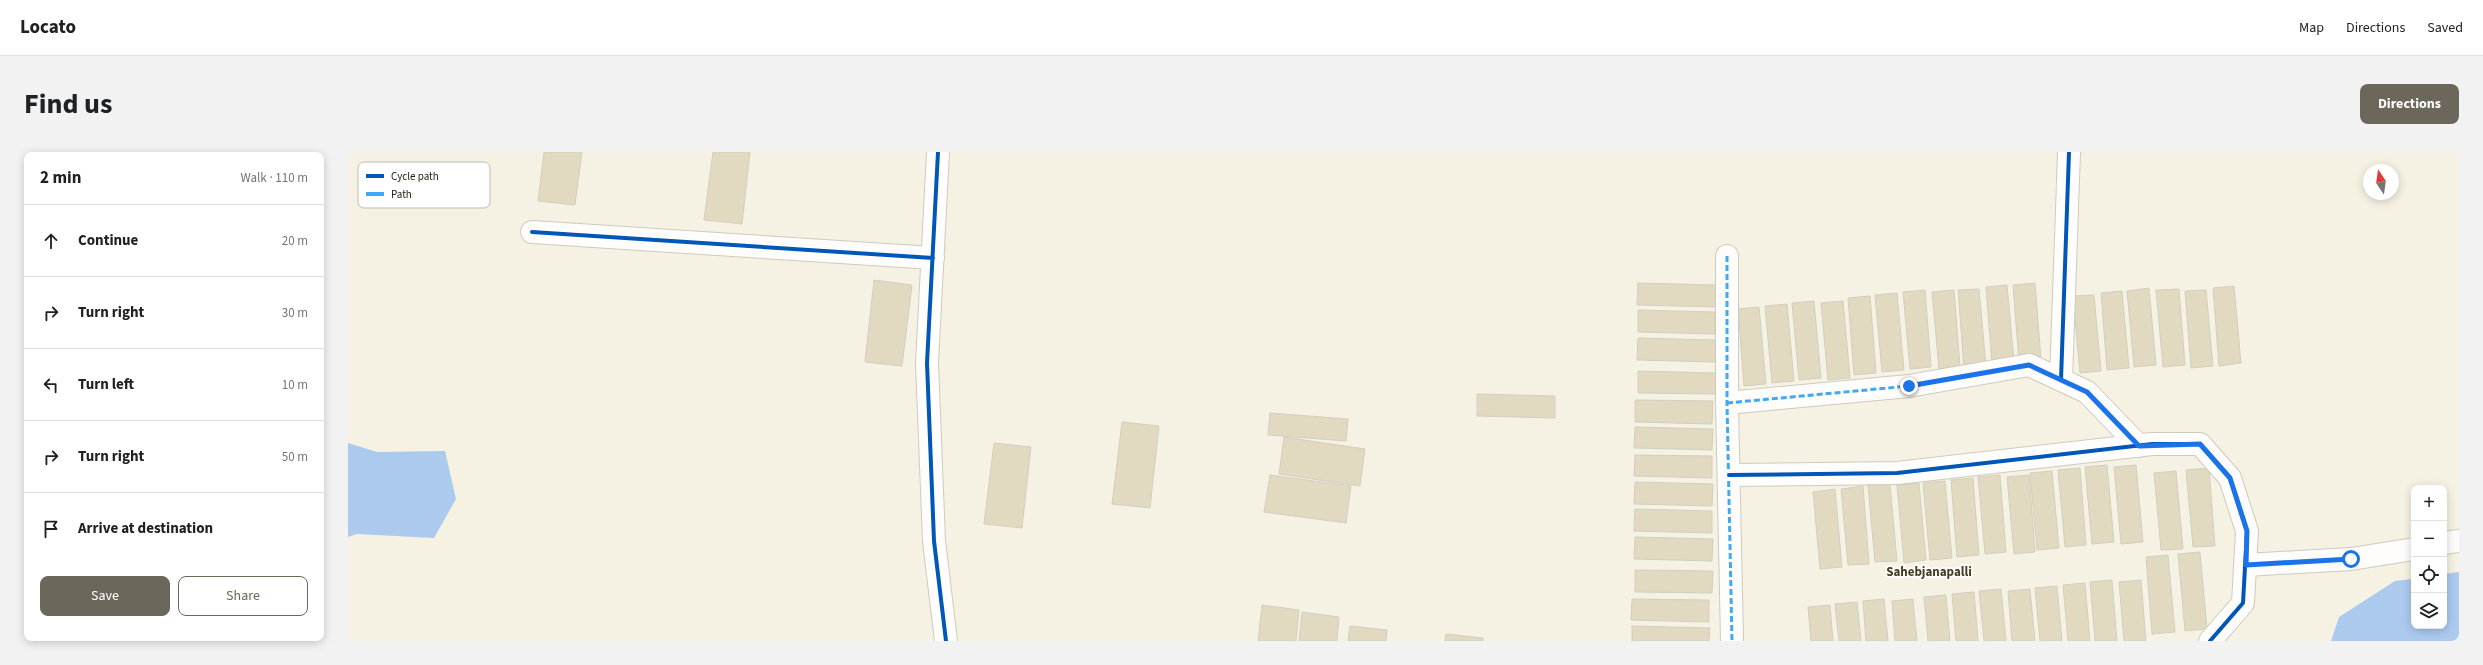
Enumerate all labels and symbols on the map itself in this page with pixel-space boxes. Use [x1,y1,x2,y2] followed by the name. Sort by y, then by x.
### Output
[358,162,490,208] legend
[2363,164,2399,200] north arrow
[391,169,439,184] text: Cycle path
[391,187,412,202] text: Path
[1900,377,1918,395] route end
[2342,550,2360,568] route start
[1886,563,1972,581] district label: Sahebjanapalli

